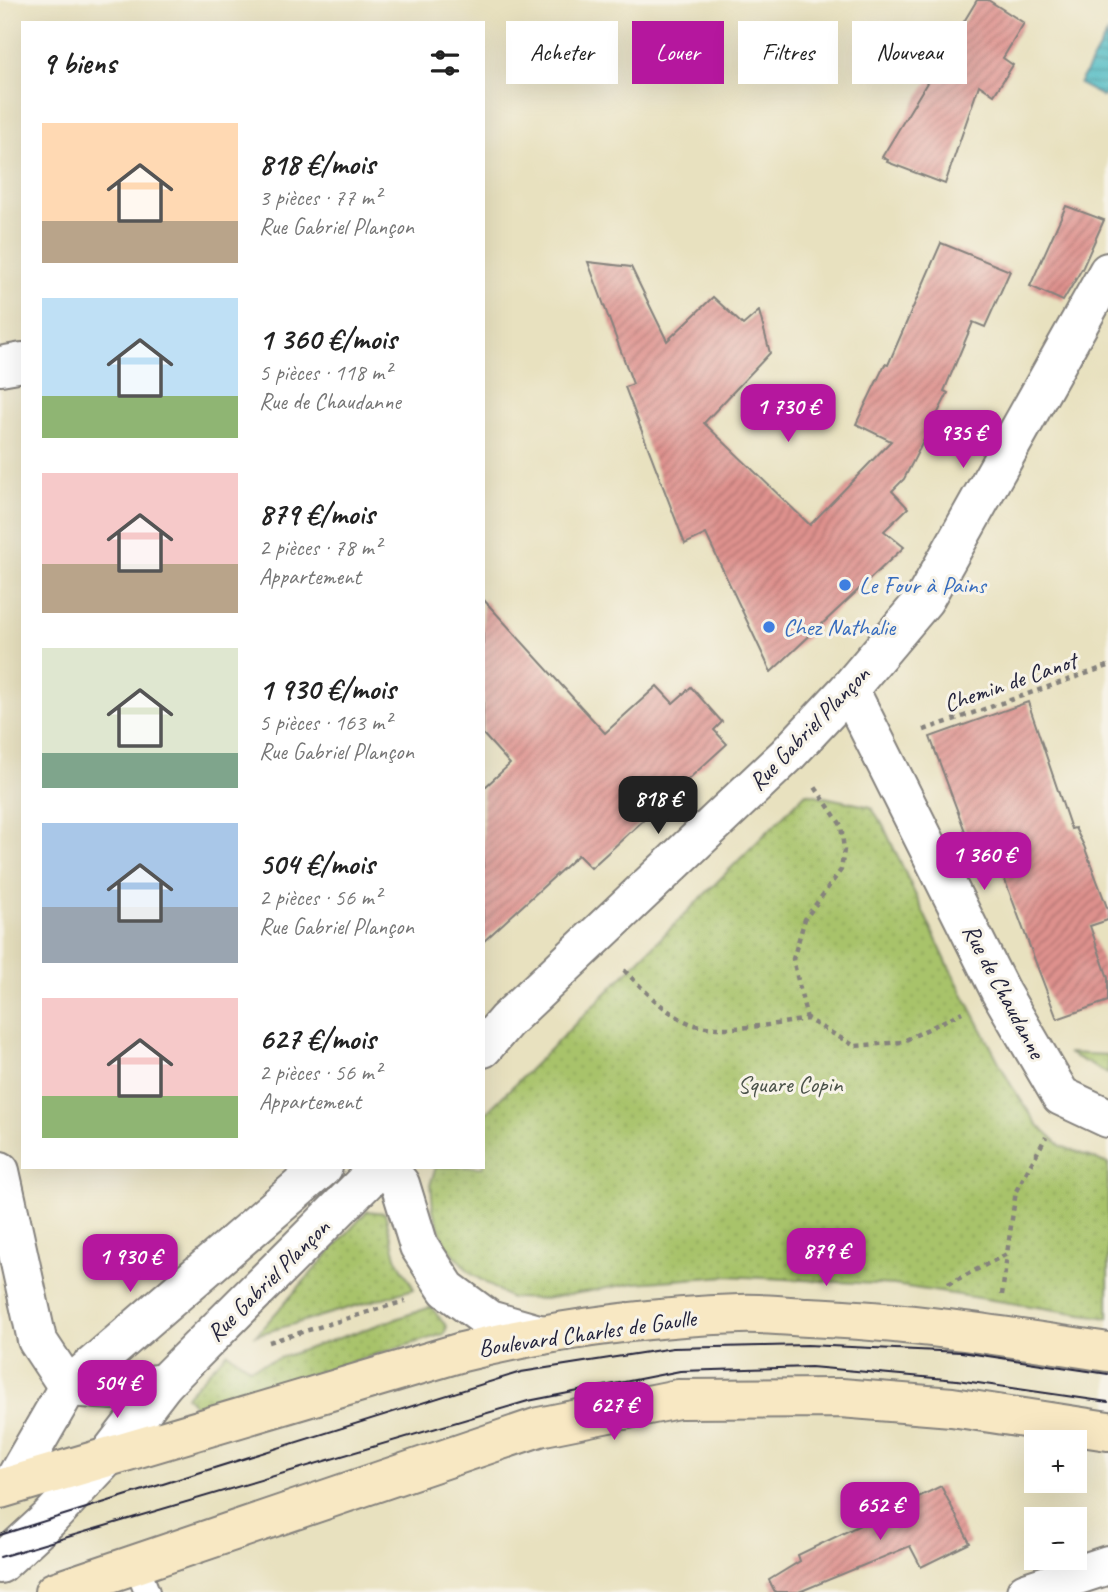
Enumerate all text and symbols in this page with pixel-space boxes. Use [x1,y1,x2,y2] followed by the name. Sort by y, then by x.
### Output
[506,21,618,84] chip: Acheter
[632,21,724,84] chip: Louer
[738,21,838,84] chip: Filtres
[852,21,967,84] chip: Nouveau
[42,44,116,82] text: 9 biens
[426,44,464,82] icon: filters
[259,145,375,183] text: 818 €/mois
[98,151,182,235] icon: home
[259,183,381,212] text: 3 pièces · 77 m²
[259,212,414,241] text: Rue Gabriel Plançon
[259,320,396,358] text: 1 360 €/mois
[98,326,182,410] icon: home
[259,358,391,387] text: 5 pièces · 118 m²
[723,384,853,444] pin: 1 730 €
[259,387,401,416] text: Rue de Chaudanne
[757,392,819,421] text: 1 730 €
[914,410,1012,470] pin: 935 €
[940,418,986,447] text: 935 €
[259,495,375,533] text: 879 €/mois
[98,501,182,585] icon: home
[259,533,381,562] text: 2 pièces · 78 m²
[259,562,361,591] text: Appartement
[859,570,988,600] place label: Le Four à Pains
[837,577,853,593] marker: Le Four à Pains
[783,612,897,642] place label: Chez Nathalie
[761,619,777,635] marker: Chez Nathalie
[940,644,1083,719] street label: Chemin de Canot
[742,659,877,797] street label: Rue Gabriel Plançon
[259,670,395,708] text: 1 930 €/mois
[98,676,182,760] icon: home
[259,708,391,737] text: 5 pièces · 163 m²
[259,737,414,766] text: Rue Gabriel Plançon
[609,776,707,836] pin: 818 €
[635,784,681,813] text: 818 €
[919,832,1049,892] pin: 1 360 €
[952,840,1016,869] text: 1 360 €
[259,845,375,883] text: 504 €/mois
[98,851,182,935] icon: home
[259,883,381,912] text: 2 pièces · 56 m²
[259,912,414,941] text: Rue Gabriel Plançon
[956,919,1053,1065] street label: Rue de Chaudanne
[259,1020,376,1058] text: 627 €/mois
[98,1026,182,1110] icon: home
[259,1058,381,1087] text: 2 pièces · 56 m²
[738,1069,844,1099] park label: Square Copin
[259,1087,361,1116] text: Appartement
[200,1211,337,1348] street label: Rue Gabriel Plançon
[777,1228,875,1288] pin: 879 €
[65,1234,195,1294] pin: 1 930 €
[803,1236,849,1265] text: 879 €
[99,1242,161,1271] text: 1 930 €
[476,1303,700,1363] street label: Boulevard Charles de Gaulle
[68,1360,166,1420] pin: 504 €
[94,1368,140,1397] text: 504 €
[565,1382,663,1442] pin: 627 €
[590,1390,638,1419] text: 627 €
[1024,1430,1087,1570] map controls
[1024,1430,1087,1493] button: +
[831,1482,929,1542] pin: 652 €
[856,1490,904,1519] text: 652 €
[1024,1507,1087,1570] button: −

